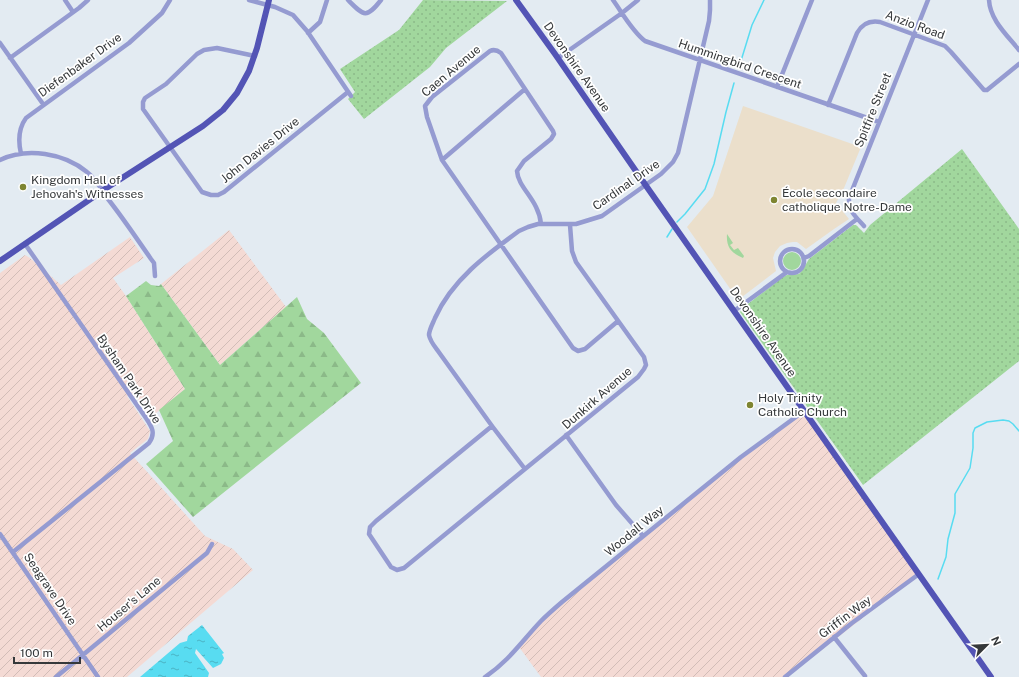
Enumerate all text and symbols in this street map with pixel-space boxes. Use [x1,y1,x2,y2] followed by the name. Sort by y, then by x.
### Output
[883,8,947,42] street label: Anzio Road
[541,20,613,115] street label: Devonshire Avenue
[36,30,125,100] street label: Diefenbaker Drive
[676,36,804,92] street label: Hummingbird Crescent
[419,42,483,100] street label: Caen Avenue
[852,70,894,149] street label: Spitfire Street
[218,114,302,186] street label: John Davies Drive
[590,157,662,213] street label: Cardinal Drive
[31,173,143,201] place label: Kingdom Hall of Jehovah's Witnesses
[18,182,28,192] marker: Kingdom Hall of Jehovah's Witnesses
[782,186,912,214] place label: École secondaire catholique Notre-Dame
[769,195,779,205] marker: École secondaire catholique Notre-Dame
[727,285,799,380] street label: Devonshire Avenue
[94,332,164,426] street label: Bysham Park Drive
[559,364,635,432] street label: Dunkirk Avenue
[758,391,847,419] place label: Holy Trinity Catholic Church
[745,400,755,410] marker: Holy Trinity Catholic Church
[602,503,667,559] street label: Woodall Way
[21,550,79,628] street label: Seagrave Drive
[94,573,164,635] street label: Houser's Lane
[816,592,874,641] street label: Griffin Way
[967,625,1007,665] north arrow
[989,635,1003,647] text: N
[14,639,80,665] scale bar
[20,646,53,660] text: 100 m

